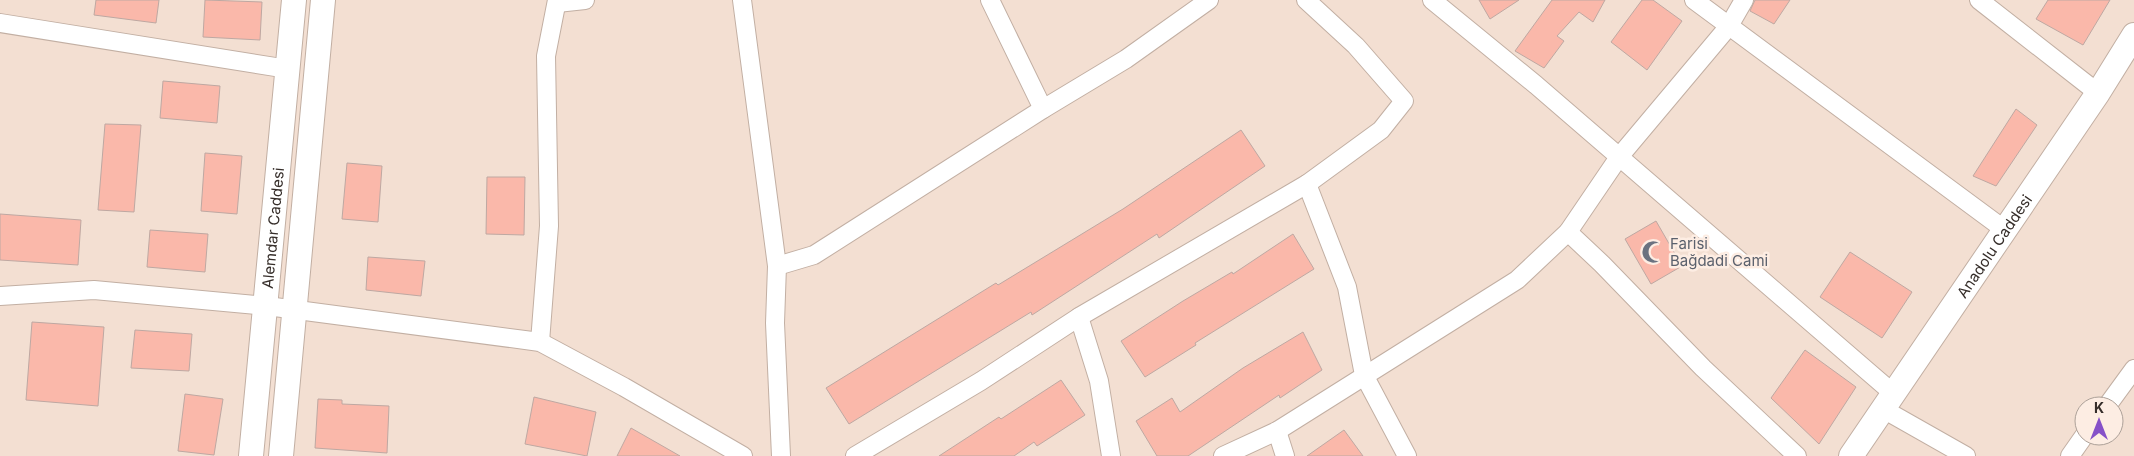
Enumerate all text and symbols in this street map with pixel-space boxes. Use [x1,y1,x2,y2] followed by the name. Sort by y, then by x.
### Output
[257,167,288,289] street label: Alemdar Caddesi
[1952,191,2036,301] street label: Anadolu Caddesi
[1670,234,1768,270] place label: Farisi Bağdadi Cami
[1640,239,1666,265] mosque icon: Farisi Bağdadi Cami
[2074,396,2124,446] north arrow
[2094,399,2104,416] text: K

